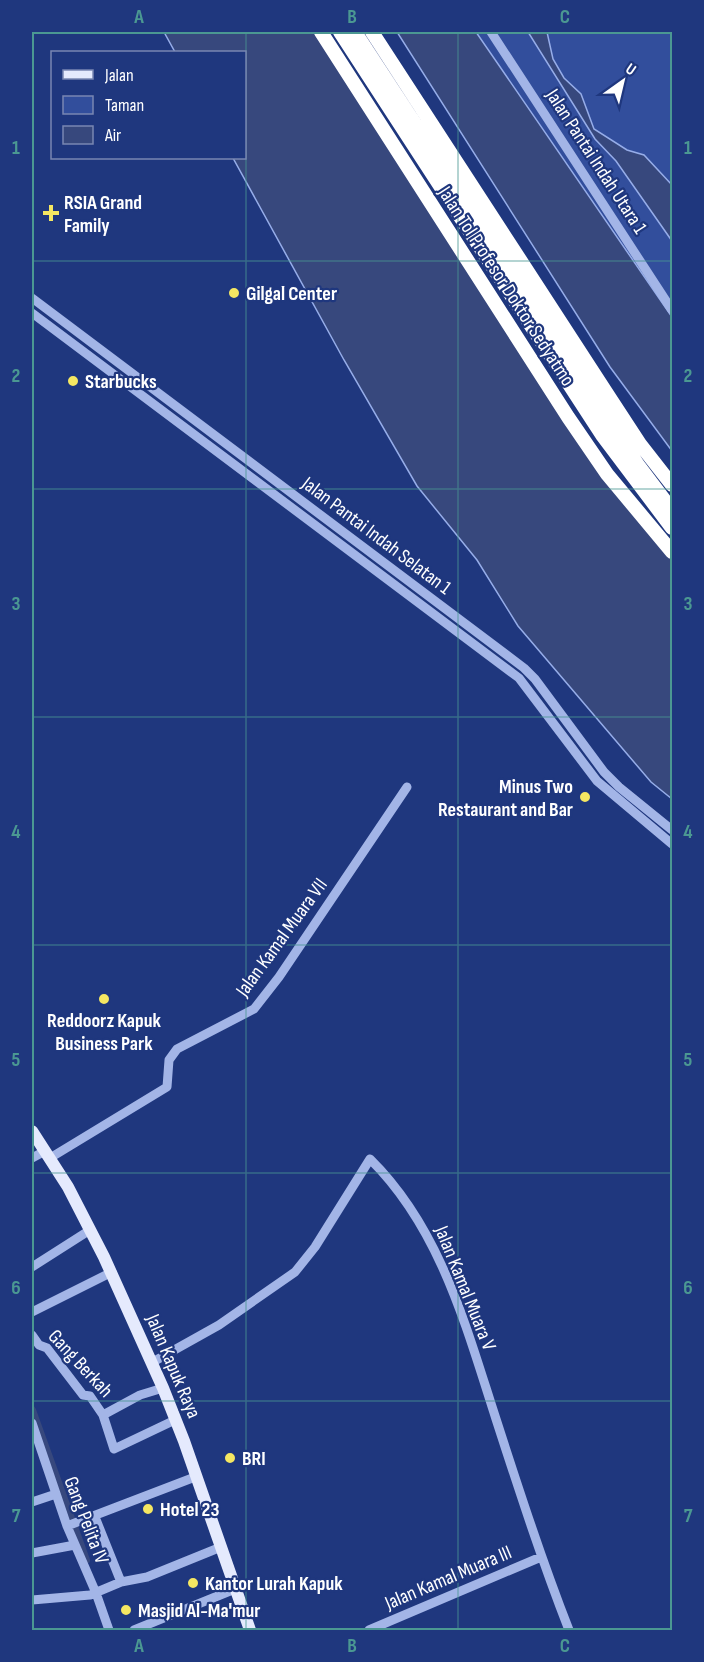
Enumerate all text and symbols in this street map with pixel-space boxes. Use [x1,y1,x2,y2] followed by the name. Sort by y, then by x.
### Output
[133,5,144,29] text: A
[347,5,357,29] text: B
[560,5,570,29] text: C
[51,51,246,159] legend
[593,51,653,111] north arrow
[622,60,639,80] text: U
[104,65,134,86] text: Jalan
[540,84,652,238] street label: Jalan Pantai Indah Utara 1
[105,95,144,116] text: Taman
[104,125,121,146] text: Air
[12,136,20,160] text: 1
[684,136,692,160] text: 1
[432,181,580,391] street label: Jalan Tol Profesor Doktor Sedyatmo
[64,191,142,238] place label: RSIA Grand Family
[42,204,60,222] marker: RSIA Grand Family
[246,282,337,306] place label: Gilgal Center
[227,286,241,300] marker: Gilgal Center
[12,364,20,388] text: 2
[684,364,692,388] text: 2
[85,370,157,394] place label: Starbucks
[66,374,80,388] marker: Starbucks
[296,471,456,600] street label: Jalan Pantai Indah Selatan 1
[12,592,21,616] text: 3
[684,592,693,616] text: 3
[438,775,573,822] place label: Minus Two Restaurant and Bar
[578,790,592,804] marker: Minus Two Restaurant and Bar
[11,820,21,844] text: 4
[683,820,693,844] text: 4
[230,874,333,1002] street label: Jalan Kamal Muara VII
[97,992,111,1006] marker: Reddoorz Kapuk Business Park
[47,1009,161,1056] place label: Reddoorz Kapuk Business Park
[12,1048,21,1072] text: 5
[684,1048,693,1072] text: 5
[429,1222,501,1354] street label: Jalan Kamal Muara V
[11,1276,21,1300] text: 6
[683,1276,693,1300] text: 6
[140,1310,206,1422] street label: Jalan Kapuk Raya
[43,1325,118,1403] street label: Gang Berkah
[242,1447,266,1471] place label: BRI
[223,1451,237,1465] marker: BRI
[58,1473,114,1567] street label: Gang Pelita IV
[160,1498,219,1522] place label: Hotel 23
[141,1502,155,1516] marker: Hotel 23
[12,1504,21,1528] text: 7
[684,1504,693,1528] text: 7
[380,1540,515,1616] street label: Jalan Kamal Muara III
[205,1572,343,1596] place label: Kantor Lurah Kapuk
[186,1576,200,1590] marker: Kantor Lurah Kapuk
[138,1599,260,1623] place label: Masjid Al-Ma'mur
[119,1603,133,1617] marker: Masjid Al-Ma'mur
[133,1634,144,1658] text: A
[347,1634,357,1658] text: B
[560,1634,570,1658] text: C

